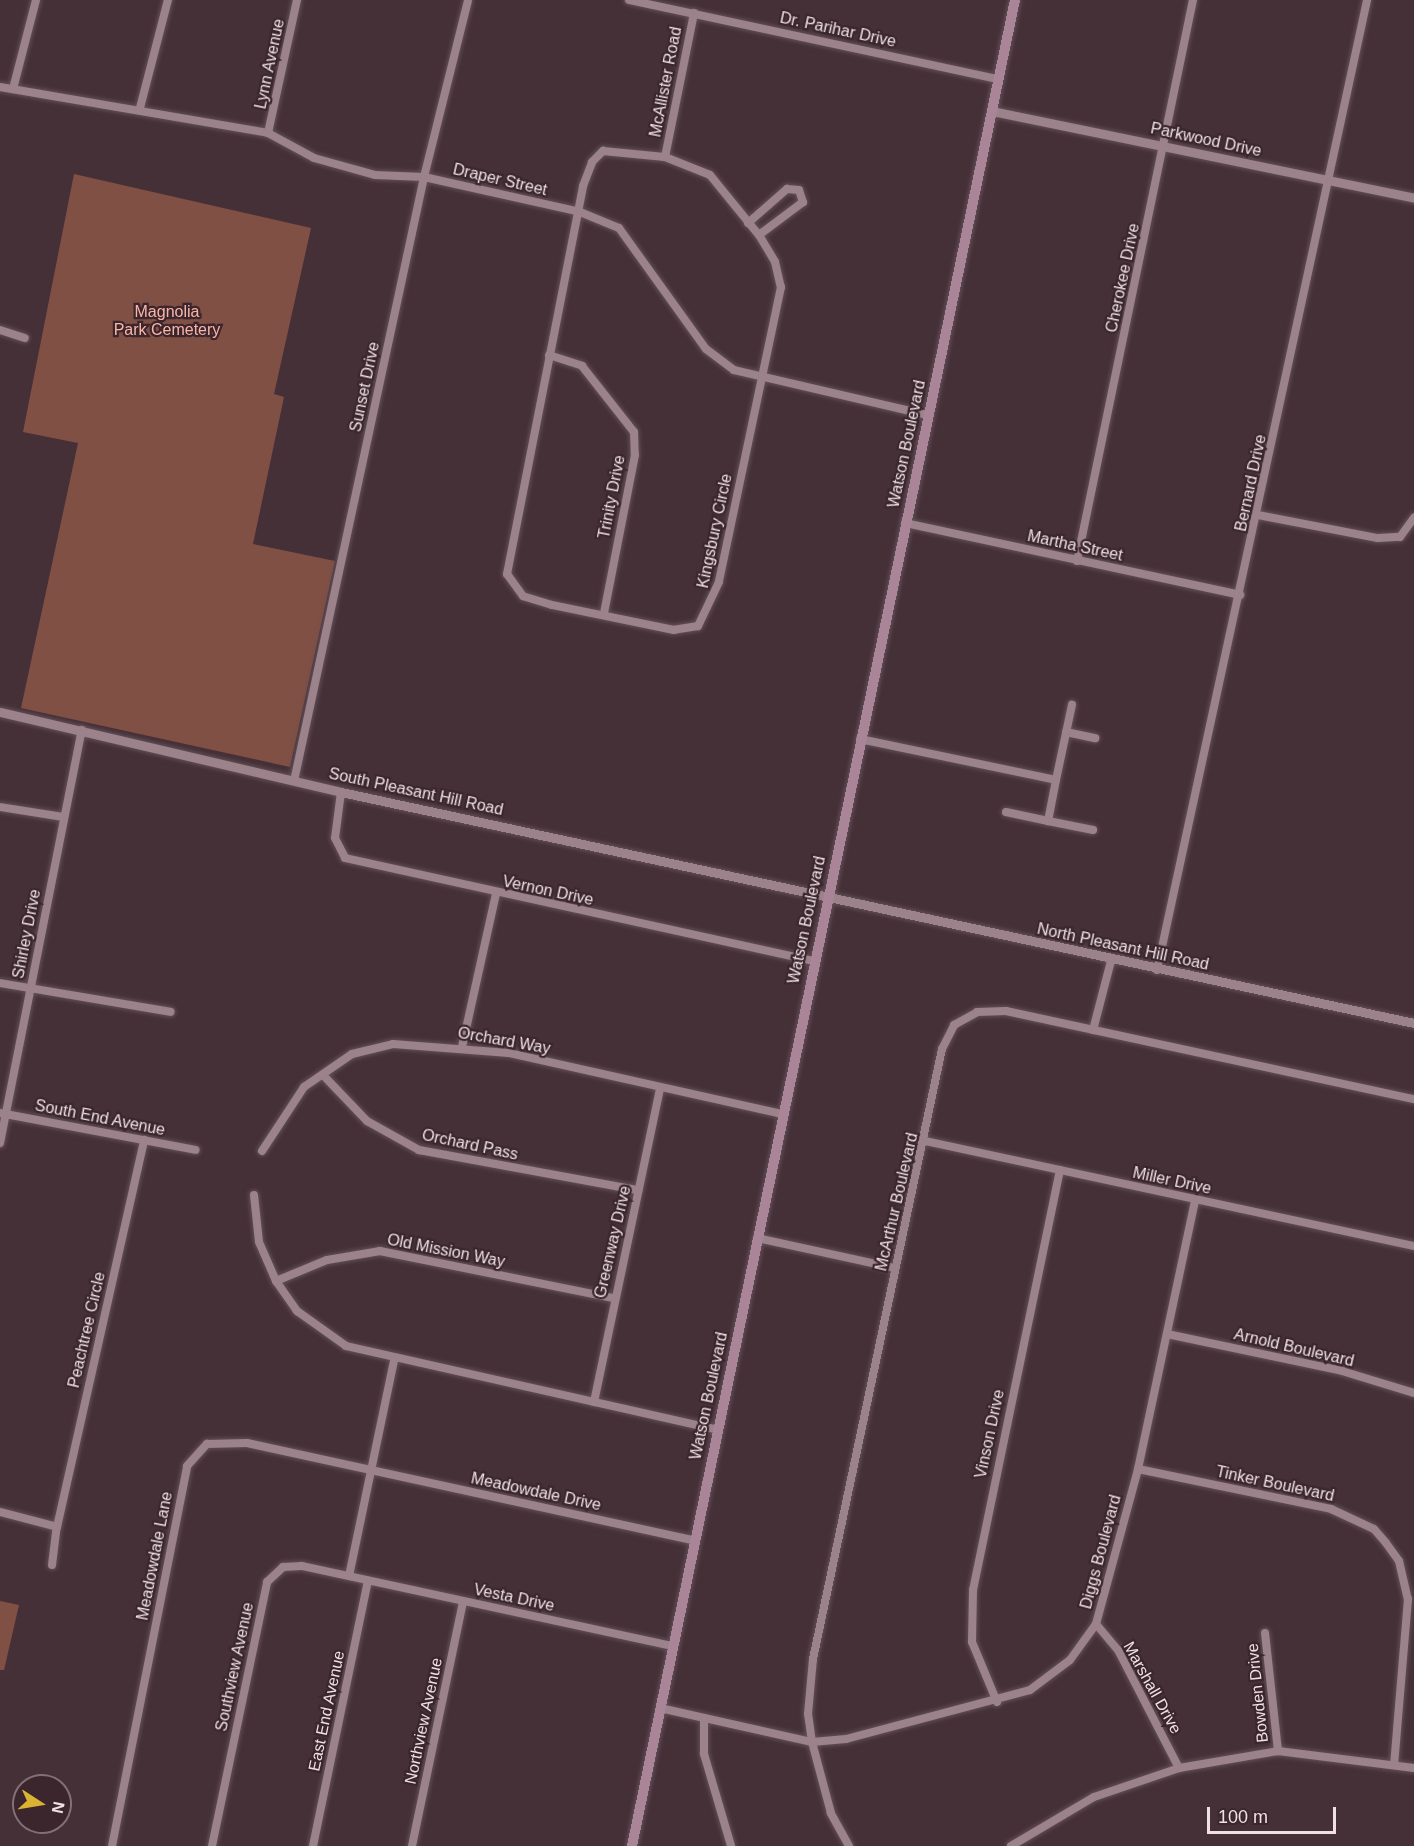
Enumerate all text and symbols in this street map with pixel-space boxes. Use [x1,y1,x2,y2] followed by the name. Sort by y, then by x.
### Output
[778,8,898,52] street label: Dr. Parihar Drive
[251,17,289,111] street label: Lynn Avenue
[646,25,686,139] street label: McAllister Road
[1149,119,1263,161] street label: Parkwood Drive
[451,160,549,200] street label: Draper Street
[1102,222,1144,334] street label: Cherokee Drive
[114,302,220,340] park label: Magnolia Park Cemetery
[346,340,384,434] street label: Sunset Drive
[884,378,930,510] street label: Watson Boulevard
[1231,433,1271,533] street label: Bernard Drive
[594,454,630,540] street label: Trinity Drive
[694,472,736,590] street label: Kingsbury Circle
[1026,527,1124,565] street label: Martha Street
[327,764,505,820] street label: South Pleasant Hill Road
[784,854,830,986] street label: Watson Boulevard
[501,872,595,910] street label: Vernon Drive
[9,888,45,980] street label: Shirley Drive
[1035,919,1211,975] street label: North Pleasant Hill Road
[456,1023,552,1059] street label: Orchard Way
[33,1096,167,1140] street label: South End Avenue
[420,1125,520,1165] street label: Orchard Pass
[872,1131,922,1273] street label: McArthur Boulevard
[1131,1163,1213,1199] street label: Miller Drive
[591,1184,635,1300] street label: Greenway Drive
[386,1230,506,1272] street label: Old Mission Way
[64,1270,110,1390] street label: Peachtree Circle
[1232,1325,1356,1371] street label: Arnold Boulevard
[686,1330,732,1462] street label: Watson Boulevard
[971,1388,1009,1480] street label: Vinson Drive
[1214,1462,1336,1506] street label: Tinker Boulevard
[469,1469,603,1515] street label: Meadowdale Drive
[133,1490,177,1622] street label: Meadowdale Lane
[1077,1493,1125,1611] street label: Diggs Boulevard
[472,1580,556,1616] street label: Vesta Drive
[212,1600,258,1734] street label: Southview Avenue
[1119,1639,1185,1737] street label: Marshall Drive
[1243,1642,1273,1744] street label: Bowden Drive
[305,1649,349,1773] street label: East End Avenue
[401,1656,447,1786] street label: Northview Avenue
[12,1774,72,1834] north arrow
[1210,1795,1339,1833] scale bar
[49,1800,68,1815] text: N
[1218,1807,1268,1827] text: 100 m

